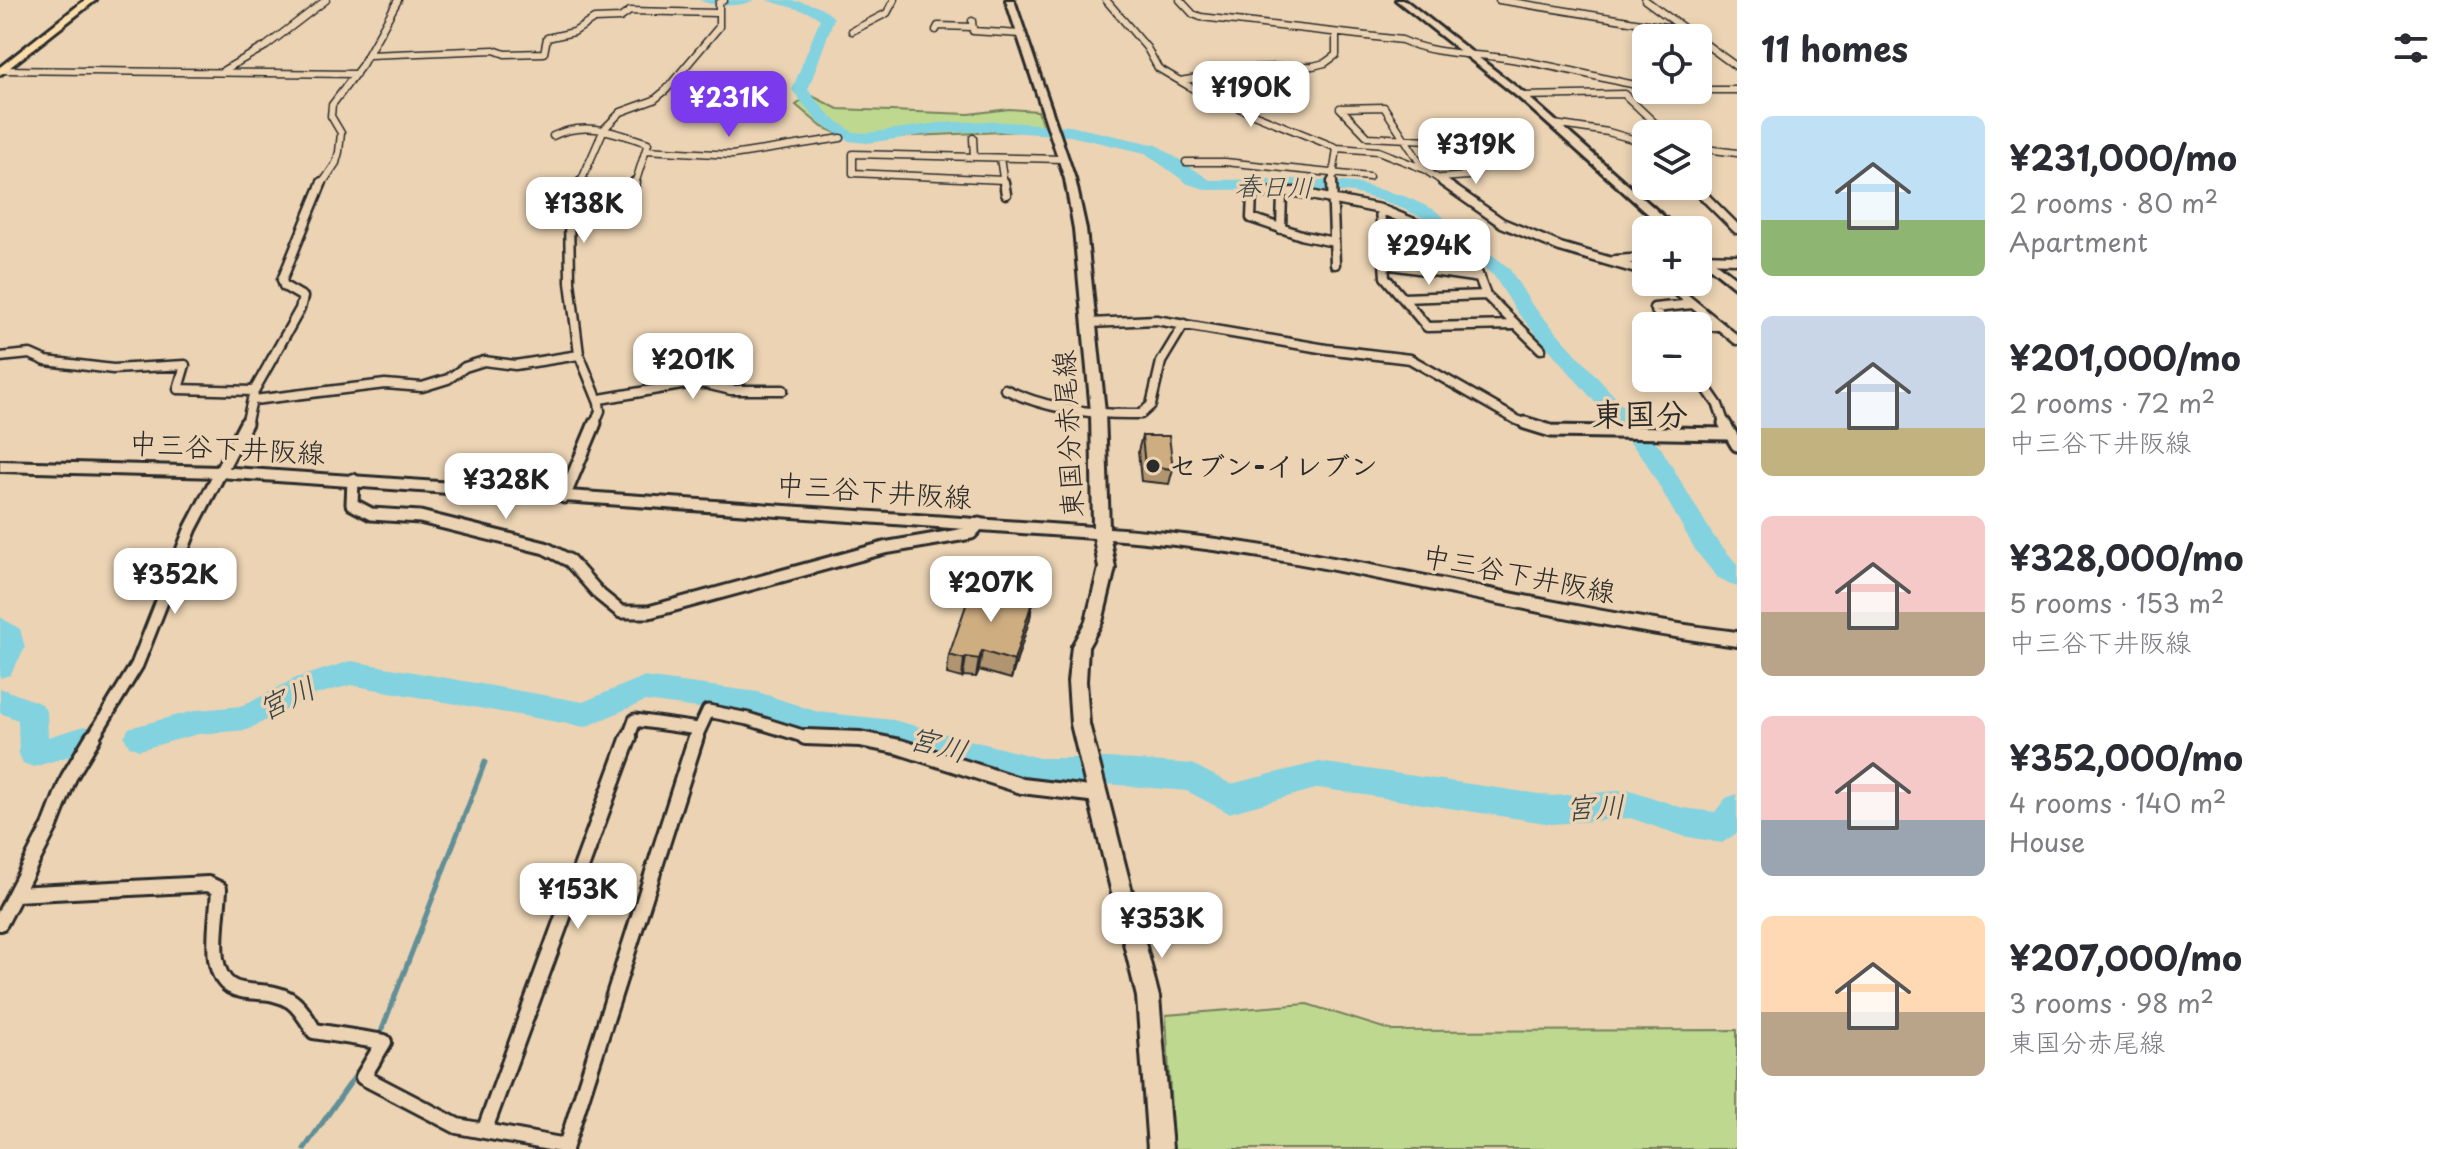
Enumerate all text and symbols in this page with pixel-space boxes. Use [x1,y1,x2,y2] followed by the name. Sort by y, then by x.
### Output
[1761,22,1908,74] text: 11 homes
[1632,24,1712,392] map controls
[1632,24,1712,104] button: locate
[2389,26,2433,70] icon: filters
[1195,61,1307,129] pin: ¥190K
[1211,67,1291,106] text: ¥190K
[673,71,785,139] pin: ¥231K
[689,77,769,116] text: ¥231K
[1420,118,1532,186] pin: ¥319K
[1632,120,1712,200] button: layers
[1436,124,1516,163] text: ¥319K
[2009,131,2237,183] text: ¥231,000/mo
[1825,148,1921,244] icon: home
[1235,165,1313,206] water label: 春日川
[528,177,640,245] pin: ¥138K
[544,183,624,222] text: ¥138K
[2009,183,2218,222] text: 2 rooms · 80 m²
[1632,216,1712,296] button: +
[1373,219,1485,287] pin: ¥294K
[2009,222,2148,261] text: Apartment
[1386,225,1472,264] text: ¥294K
[1632,312,1712,392] button: −
[2009,331,2241,383] text: ¥201,000/mo
[637,333,749,401] pin: ¥201K
[651,339,735,378] text: ¥201K
[1825,348,1921,444] icon: home
[1041,349,1092,519] street label: 東国分赤尾線
[2009,383,2215,422] text: 2 rooms · 72 m²
[1592,389,1688,437] district label: 東国分
[128,420,326,473] street label: 中三谷下井阪線
[2009,422,2191,461] text: 中三谷下井阪線
[1169,443,1378,486] place label: セブン-イレブン
[450,453,562,521] pin: ¥328K
[1144,457,1162,475] marker: セブン-イレブン
[463,459,549,498] text: ¥328K
[775,461,973,518] street label: 中三谷下井阪線
[2009,531,2244,583] text: ¥328,000/mo
[1419,533,1620,612] street label: 中三谷下井阪線
[119,548,231,616] pin: ¥352K
[1825,548,1921,644] icon: home
[132,554,218,593] text: ¥352K
[935,556,1047,624] pin: ¥207K
[948,562,1034,601] text: ¥207K
[2009,583,2224,622] text: 5 rooms · 153 m²
[2009,622,2191,661] text: 中三谷下井阪線
[249,664,323,730] water label: 宮川
[904,713,973,772] water label: 宮川
[2009,731,2243,783] text: ¥352,000/mo
[1825,748,1921,844] icon: home
[1564,782,1626,829] water label: 宮川
[2009,783,2227,822] text: 4 rooms · 140 m²
[2009,822,2085,861] text: House
[522,863,634,931] pin: ¥153K
[538,869,618,908] text: ¥153K
[1106,892,1218,960] pin: ¥353K
[1120,898,1204,937] text: ¥353K
[2009,931,2242,983] text: ¥207,000/mo
[1825,948,1921,1044] icon: home
[2009,983,2214,1022] text: 3 rooms · 98 m²
[2009,1022,2165,1061] text: 東国分赤尾線

